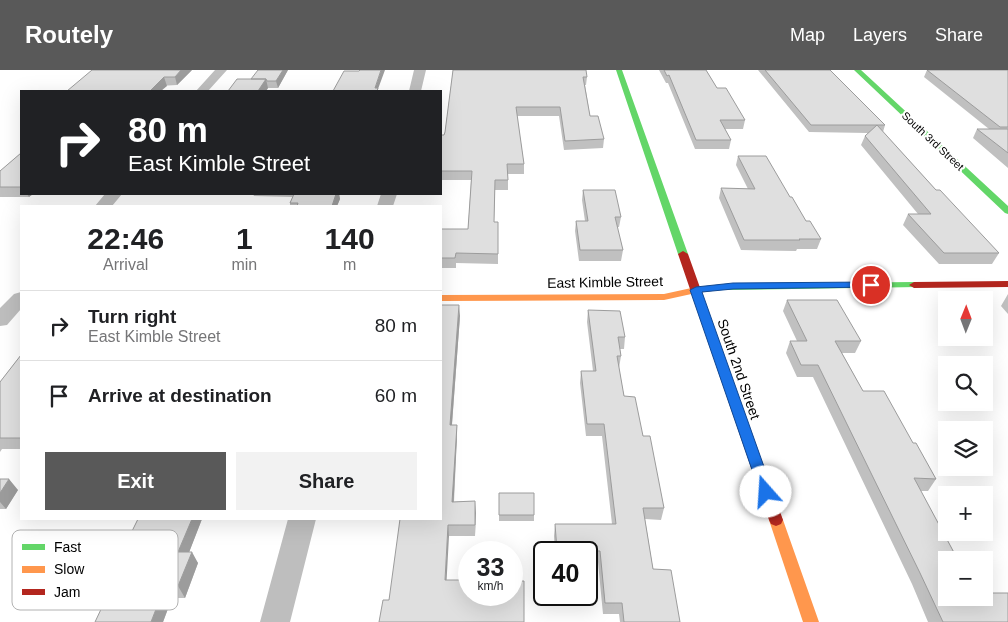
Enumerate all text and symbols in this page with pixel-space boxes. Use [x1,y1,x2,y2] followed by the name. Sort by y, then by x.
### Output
[25,21,113,48] text: Routely
[790,25,825,45] text: Map
[853,25,907,45] text: Layers
[935,25,983,45] text: Share
[900,109,966,173] street label: South 3rd Street
[45,110,110,175] icon: right
[128,110,208,149] text: 80 m
[128,151,310,176] text: East Kimble Street
[87,222,164,255] text: 22:46
[236,222,253,255] text: 1
[325,222,375,255] text: 140
[103,256,148,273] text: Arrival
[231,256,257,273] text: min
[343,256,356,273] text: m
[850,264,892,306] pin
[857,271,885,299] icon: arrive
[547,273,663,291] street label: East Kimble Street
[938,291,992,346] north arrow
[938,291,993,606] map controls
[88,306,176,327] text: Turn right
[45,312,73,340] icon: right
[375,315,417,336] text: 80 m
[714,317,764,421] street label: South 2nd Street
[88,328,221,345] text: East Kimble Street
[938,356,993,411] button: search
[45,382,73,410] icon: arrive
[88,385,272,406] text: Arrive at destination
[375,385,417,406] text: 60 m
[938,421,993,476] button: layers
[45,452,226,510] button: Exit
[236,452,417,510] button: Share
[739,465,791,517] position arrow
[938,486,993,541] button: +
[12,530,178,610] legend
[54,539,81,555] text: Fast
[533,541,598,606] speed limit sign: 40
[938,551,993,606] button: −
[477,553,504,581] text: 33
[54,561,85,577] text: Slow
[477,579,504,593] text: km/h
[54,584,80,600] text: Jam

